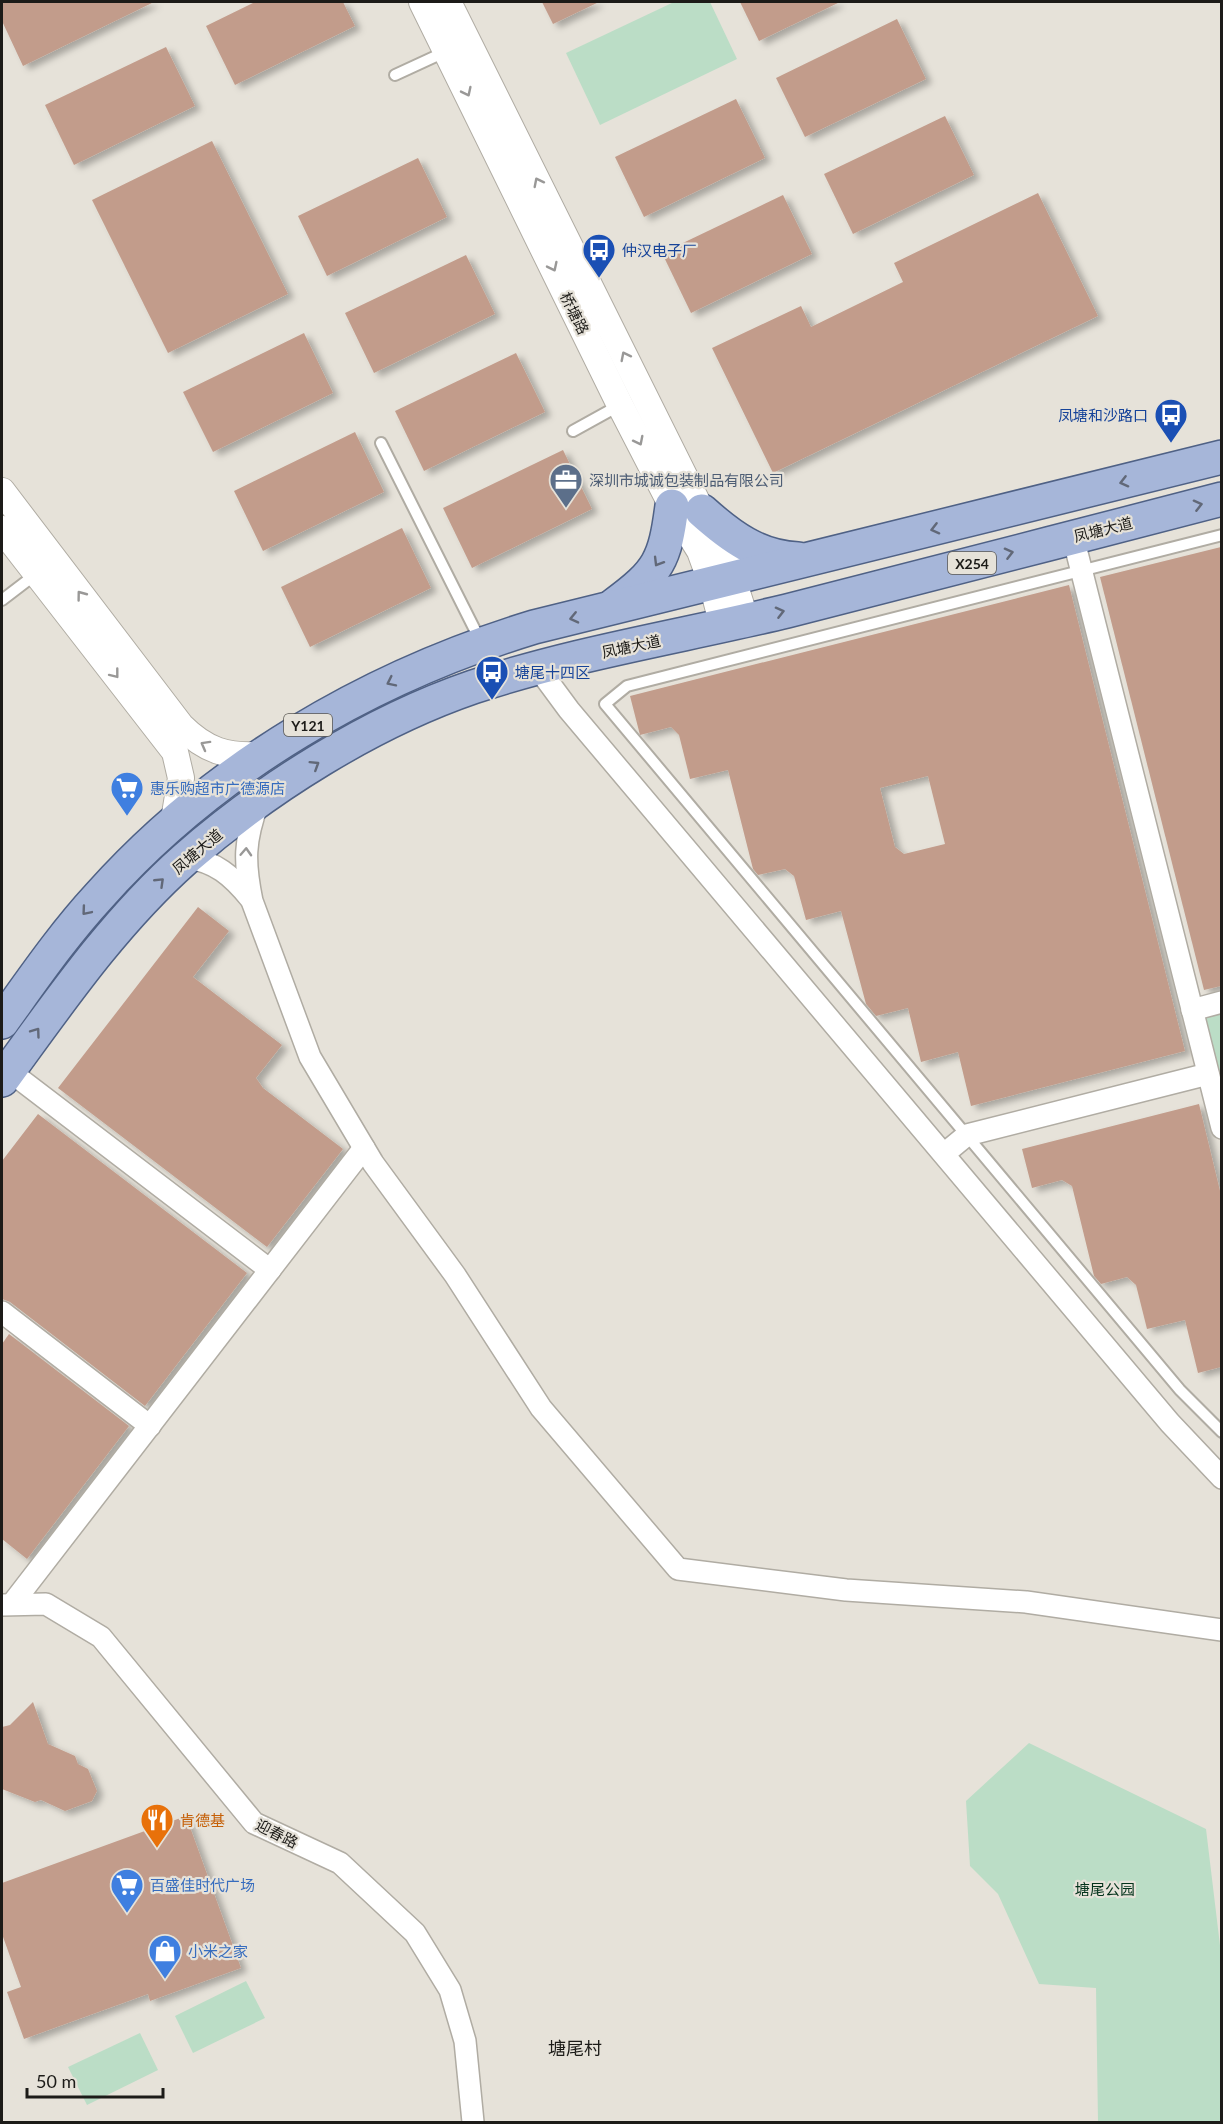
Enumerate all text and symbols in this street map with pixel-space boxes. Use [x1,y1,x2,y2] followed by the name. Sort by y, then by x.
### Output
[459,85,471,96] one-way arrow
[534,177,545,188] one-way arrow
[581,232,617,279] bus stop icon: 仲汉电子厂
[622,241,697,259] place label: 仲汉电子厂
[545,260,557,271] one-way arrow
[557,289,593,337] street label: 桥塘路
[621,352,632,363] one-way arrow
[1153,397,1189,444] bus stop icon: 凤塘和沙路口
[1058,406,1148,424] place label: 凤塘和沙路口
[632,435,643,446] one-way arrow
[548,462,584,509] office icon: 深圳市城诚包装制品有限公司
[589,471,784,489] place label: 深圳市城诚包装制品有限公司
[1119,474,1129,487] one-way arrow
[1193,499,1203,512] one-way arrow
[1072,513,1134,545] street label: 凤塘大道
[930,522,940,535] one-way arrow
[1004,548,1014,561] one-way arrow
[948,552,996,574] road number: X254
[654,556,666,566] one-way arrow
[78,591,89,602] one-way arrow
[774,607,784,620] one-way arrow
[569,610,579,623] one-way arrow
[600,631,662,661] street label: 凤塘大道
[474,654,510,701] bus stop icon: 塘尾十四区
[515,663,590,681] place label: 塘尾十四区
[108,668,119,679] one-way arrow
[386,675,397,687] one-way arrow
[284,714,332,736] road number: Y121
[201,740,211,752] one-way arrow
[309,760,319,772] one-way arrow
[109,770,145,817] supermarket icon: 惠乐购超市广德源店
[150,779,285,797] place label: 惠乐购超市广德源店
[168,825,226,877] street label: 凤塘大道
[239,847,252,856] one-way arrow
[153,879,164,890] one-way arrow
[82,904,93,915] one-way arrow
[29,1028,40,1039] one-way arrow
[139,1802,175,1849] restaurant icon: 肯德基
[180,1811,225,1829] place label: 肯德基
[253,1815,301,1851] street label: 迎春路
[109,1867,145,1914] supermarket icon: 百盛佳时代广场
[150,1876,255,1894] place label: 百盛佳时代广场
[1075,1880,1135,1898] park label: 塘尾公园
[147,1933,183,1980] shop icon: 小米之家
[188,1942,248,1960] place label: 小米之家
[548,2037,602,2059] district label: 塘尾村
[27,2061,164,2099] scale bar
[36,2070,76,2092] text: 50 m

